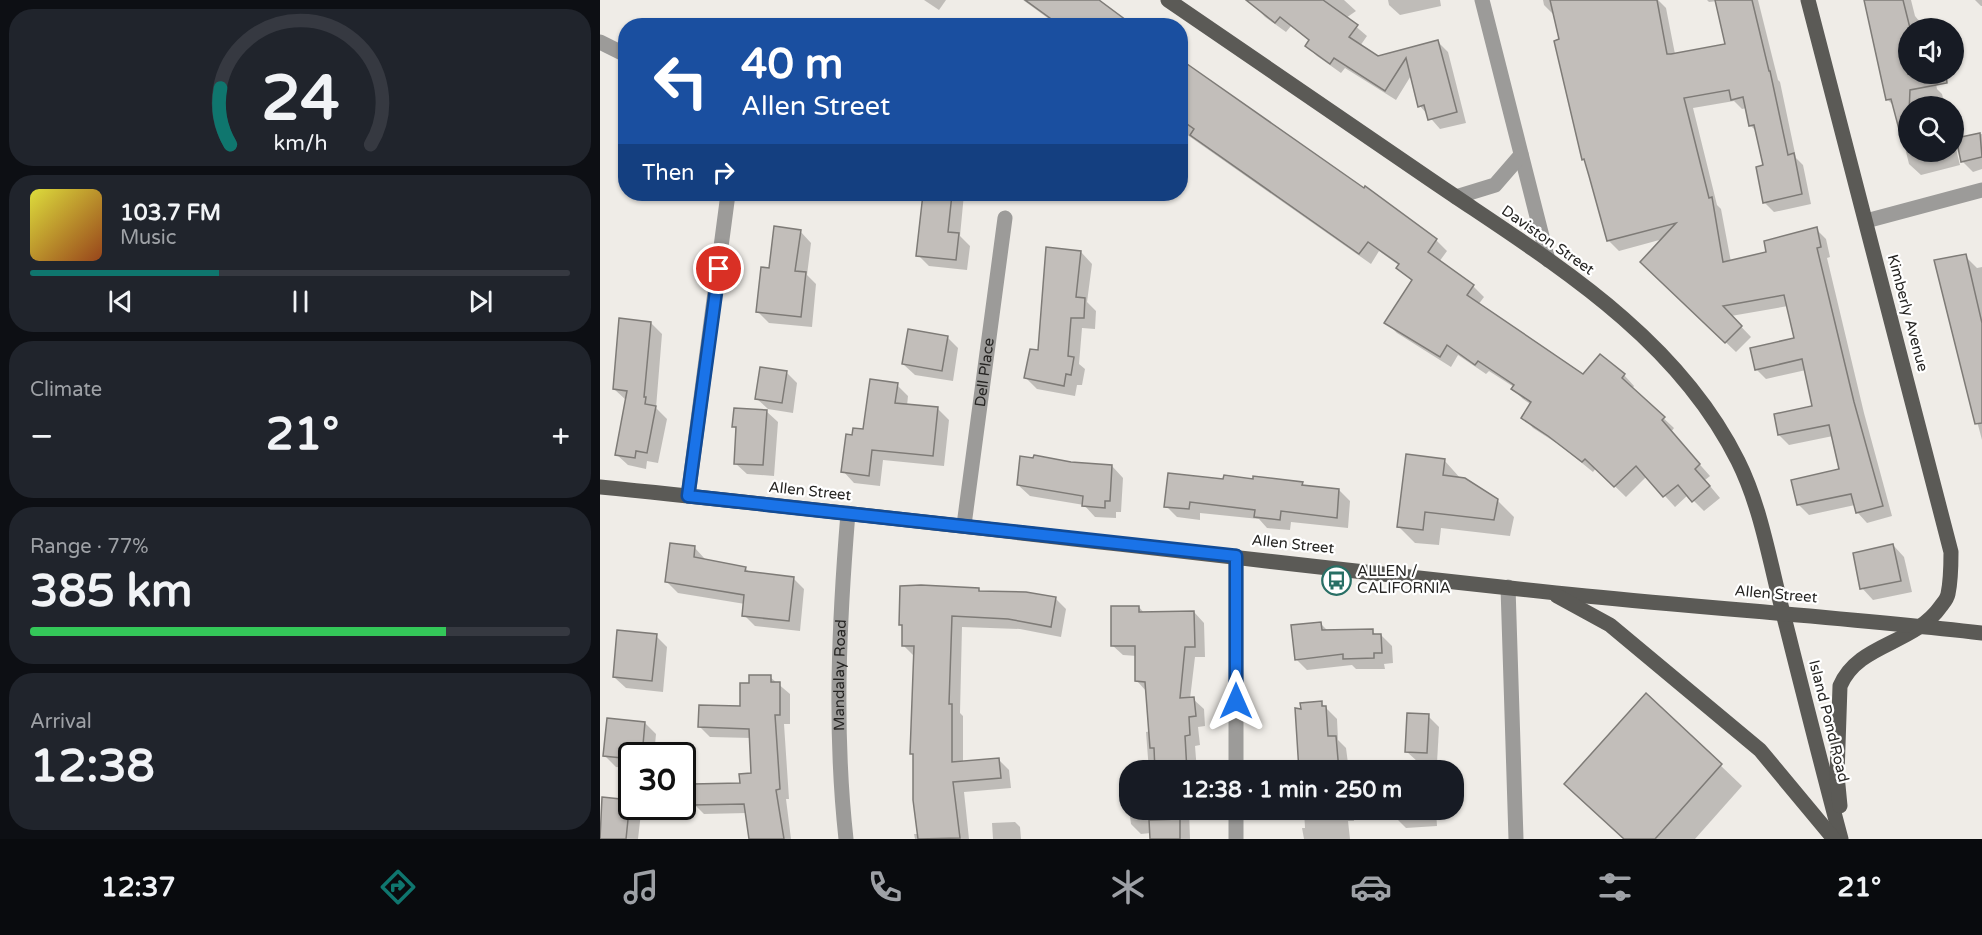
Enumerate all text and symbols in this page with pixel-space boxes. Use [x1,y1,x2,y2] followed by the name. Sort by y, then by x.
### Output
[1898,18,1964,162] map controls
[1898,18,1964,84] button: sound
[741,39,843,90] text: 40 m
[642,42,720,120] icon: left
[261,62,339,137] text: 24
[741,90,890,123] text: Allen Street
[1898,96,1964,162] button: search
[273,130,327,156] text: km/h
[707,156,740,189] icon: right
[642,160,695,186] text: Then
[120,200,221,226] text: 103.7 FM
[1498,201,1598,279] street label: Daviston Street
[120,226,176,250] text: Music
[693,243,744,294] pin
[702,252,735,285] icon: arrive
[1884,252,1932,374] street label: Kimberly Avenue
[104,285,137,318] icon: previous
[284,285,317,318] icon: pause
[464,285,497,318] icon: next
[971,337,998,408] street label: Dell Place
[30,378,102,402] text: Climate
[266,408,339,462] text: 21°
[30,417,54,456] text: −
[551,417,570,456] text: +
[768,478,852,504] street label: Allen Street
[1251,531,1335,557] street label: Allen Street
[30,535,149,559] text: Range · 77%
[1357,562,1451,597] place label: ALLEN / CALIFORNIA
[1320,564,1352,596] bus stop icon: ALLEN / CALIFORNIA
[30,565,192,619] text: 385 km
[1734,581,1818,607] street label: Allen Street
[830,619,850,731] street label: Mandalay Road
[1805,658,1853,784] street label: Island Pond Road
[1204,669,1268,733] position arrow
[30,710,92,734] text: Arrival
[30,740,155,794] text: 12:38
[618,742,696,820] speed limit sign: 30
[1181,777,1402,803] text: 12:38 · 1 min · 250 m
[377,866,419,908] icon: directions
[620,866,662,908] icon: music
[864,866,906,908] icon: phone
[1107,866,1149,908] icon: climate
[1350,866,1392,908] icon: car
[1594,866,1636,908] icon: filters
[101,871,176,904] text: 12:37
[1837,871,1881,904] text: 21°

